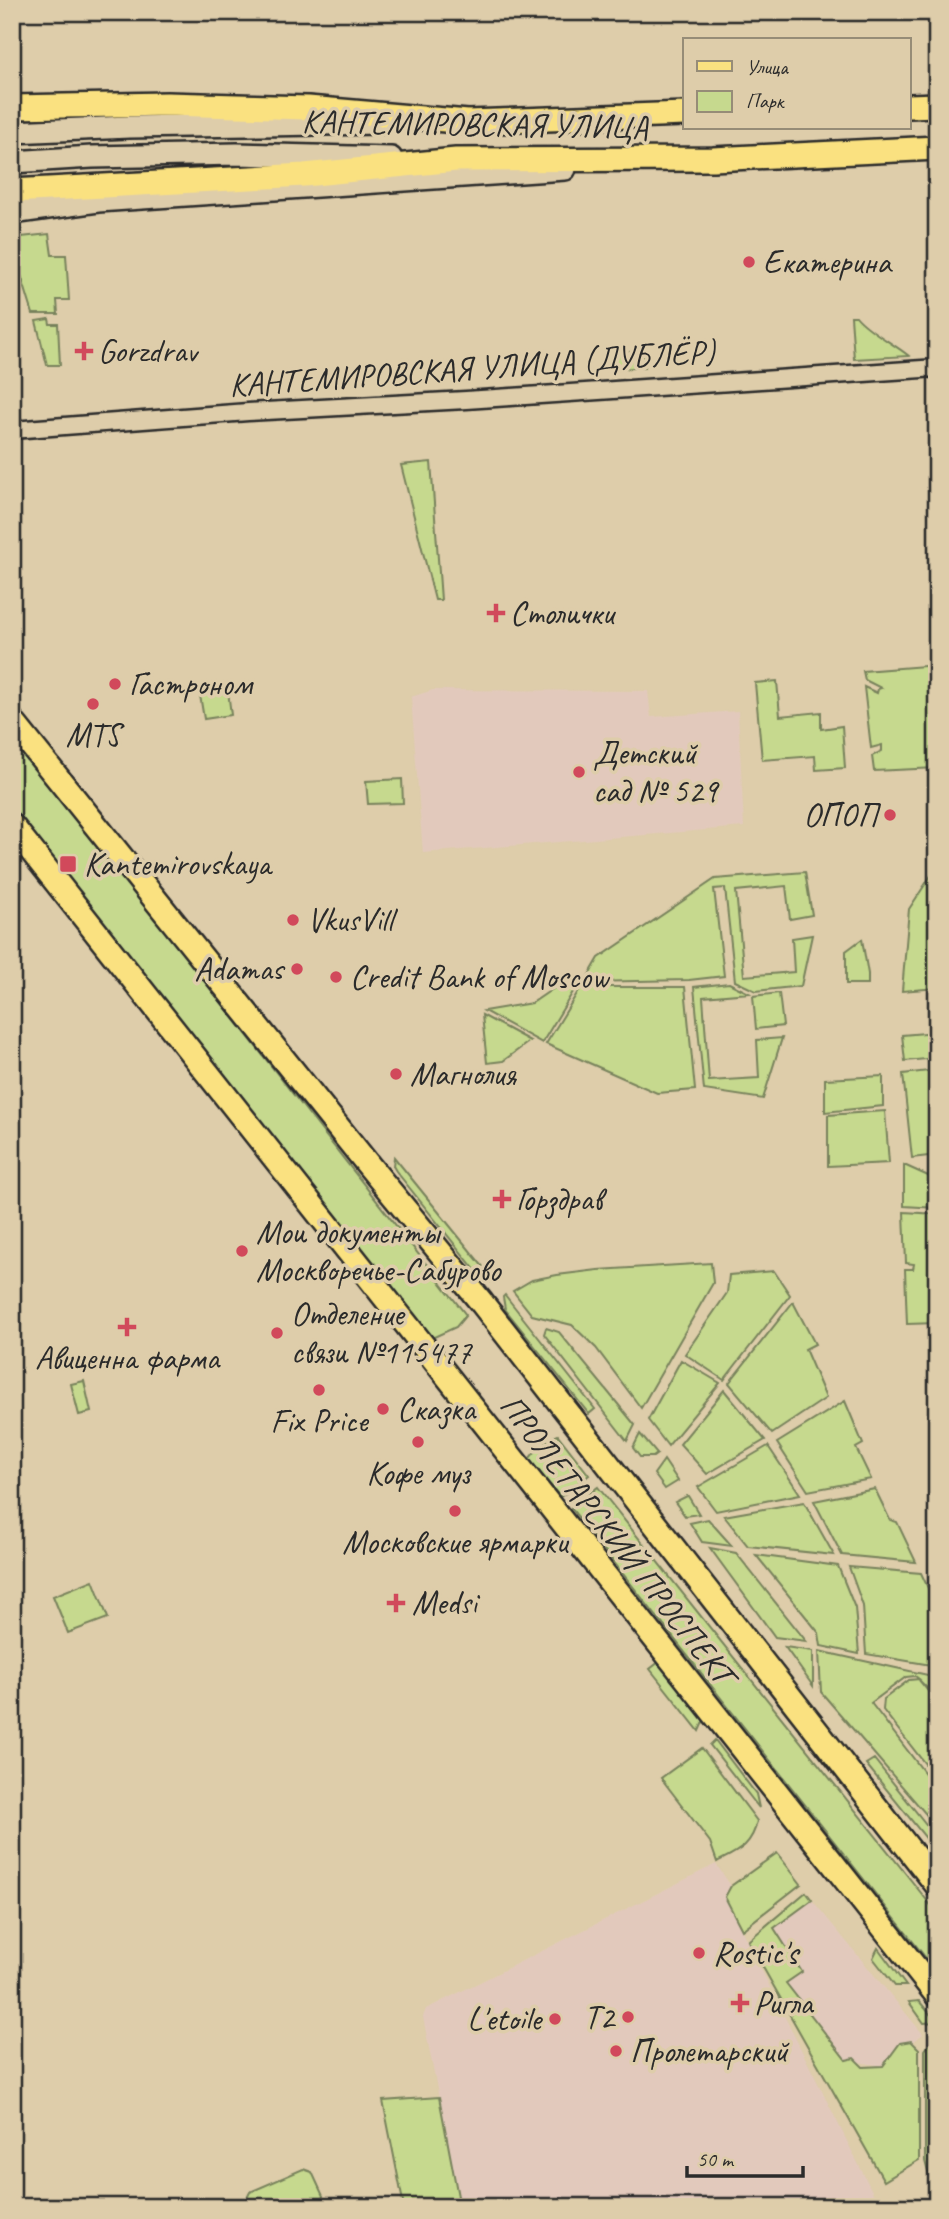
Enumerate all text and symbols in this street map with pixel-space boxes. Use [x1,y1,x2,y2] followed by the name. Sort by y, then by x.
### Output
[683,38,911,130] legend
[746,54,789,80] text: Улица
[746,88,786,114] text: Парк
[302,100,650,148] street label: КАНТЕМИРОВСКАЯ УЛИЦА
[763,241,893,283] place label: Екатерина
[741,254,757,270] marker: Екатерина
[98,330,200,372] place label: Gorzdrav
[228,330,718,406] street label: КАНТЕМИРОВСКАЯ УЛИЦА (ДУБЛЁР)
[76,343,92,359] marker: Gorzdrav
[510,592,617,634] place label: Столички
[488,605,504,621] marker: Столички
[129,663,255,705] place label: Гастроном
[107,676,123,692] marker: Гастроном
[85,696,101,712] marker: MTS
[66,714,125,756] place label: MTS
[593,732,720,812] place label: Детский сад № 529
[571,764,587,780] marker: Детский сад № 529
[803,794,881,836] place label: ОПОП
[882,807,898,823] marker: ОПОП
[84,843,273,885] place label: Kantemirovskaya
[58,854,78,874] marker: Kantemirovskaya
[307,899,398,941] place label: VkusVill
[285,912,301,928] marker: VkusVill
[194,948,286,990] place label: Adamas
[350,956,611,998] place label: Credit Bank of Moscow
[289,961,305,977] marker: Adamas
[328,969,344,985] marker: Credit Bank of Moscow
[410,1053,517,1095] place label: Магнолия
[388,1066,404,1082] marker: Магнолия
[516,1178,607,1220] place label: Горздрав
[494,1191,510,1207] marker: Горздрав
[256,1211,503,1291] place label: Мои документы Москворечье-Сабурово
[234,1243,250,1259] marker: Мои документы Москворечье-Сабурово
[291,1293,474,1373] place label: Отделение связи №115477
[119,1319,135,1335] marker: Авиценна фарма
[269,1325,285,1341] marker: Отделение связи №115477
[35,1337,221,1379] place label: Авиценна фарма
[311,1382,327,1398] marker: Fix Price
[491,1386,748,1699] street label: ПРОЛЕТАРСКИЙ ПРОСПЕКТ
[397,1388,477,1430] place label: Сказка
[271,1400,370,1442] place label: Fix Price
[375,1401,391,1417] marker: Сказка
[410,1434,426,1450] marker: Кофе муз
[367,1452,472,1494] place label: Кофе муз
[447,1503,463,1519] marker: Московские ярмарки
[342,1521,569,1563] place label: Московские ярмарки
[412,1582,481,1624] place label: Medsi
[386,1593,406,1613] marker: Medsi
[713,1932,801,1974] place label: Rostic's
[691,1945,707,1961] marker: Rostic's
[754,1982,814,2024] place label: Ригла
[732,1995,748,2011] marker: Ригла
[584,1996,617,2038] place label: T2
[467,1998,543,2040] place label: L'etoile
[620,2009,636,2025] marker: T2
[547,2011,563,2027] marker: L'etoile
[630,2030,790,2072] place label: Пролетарский
[608,2043,624,2059] marker: Пролетарский
[687,2135,802,2179] scale bar
[697,2146,735,2172] text: 50 m

